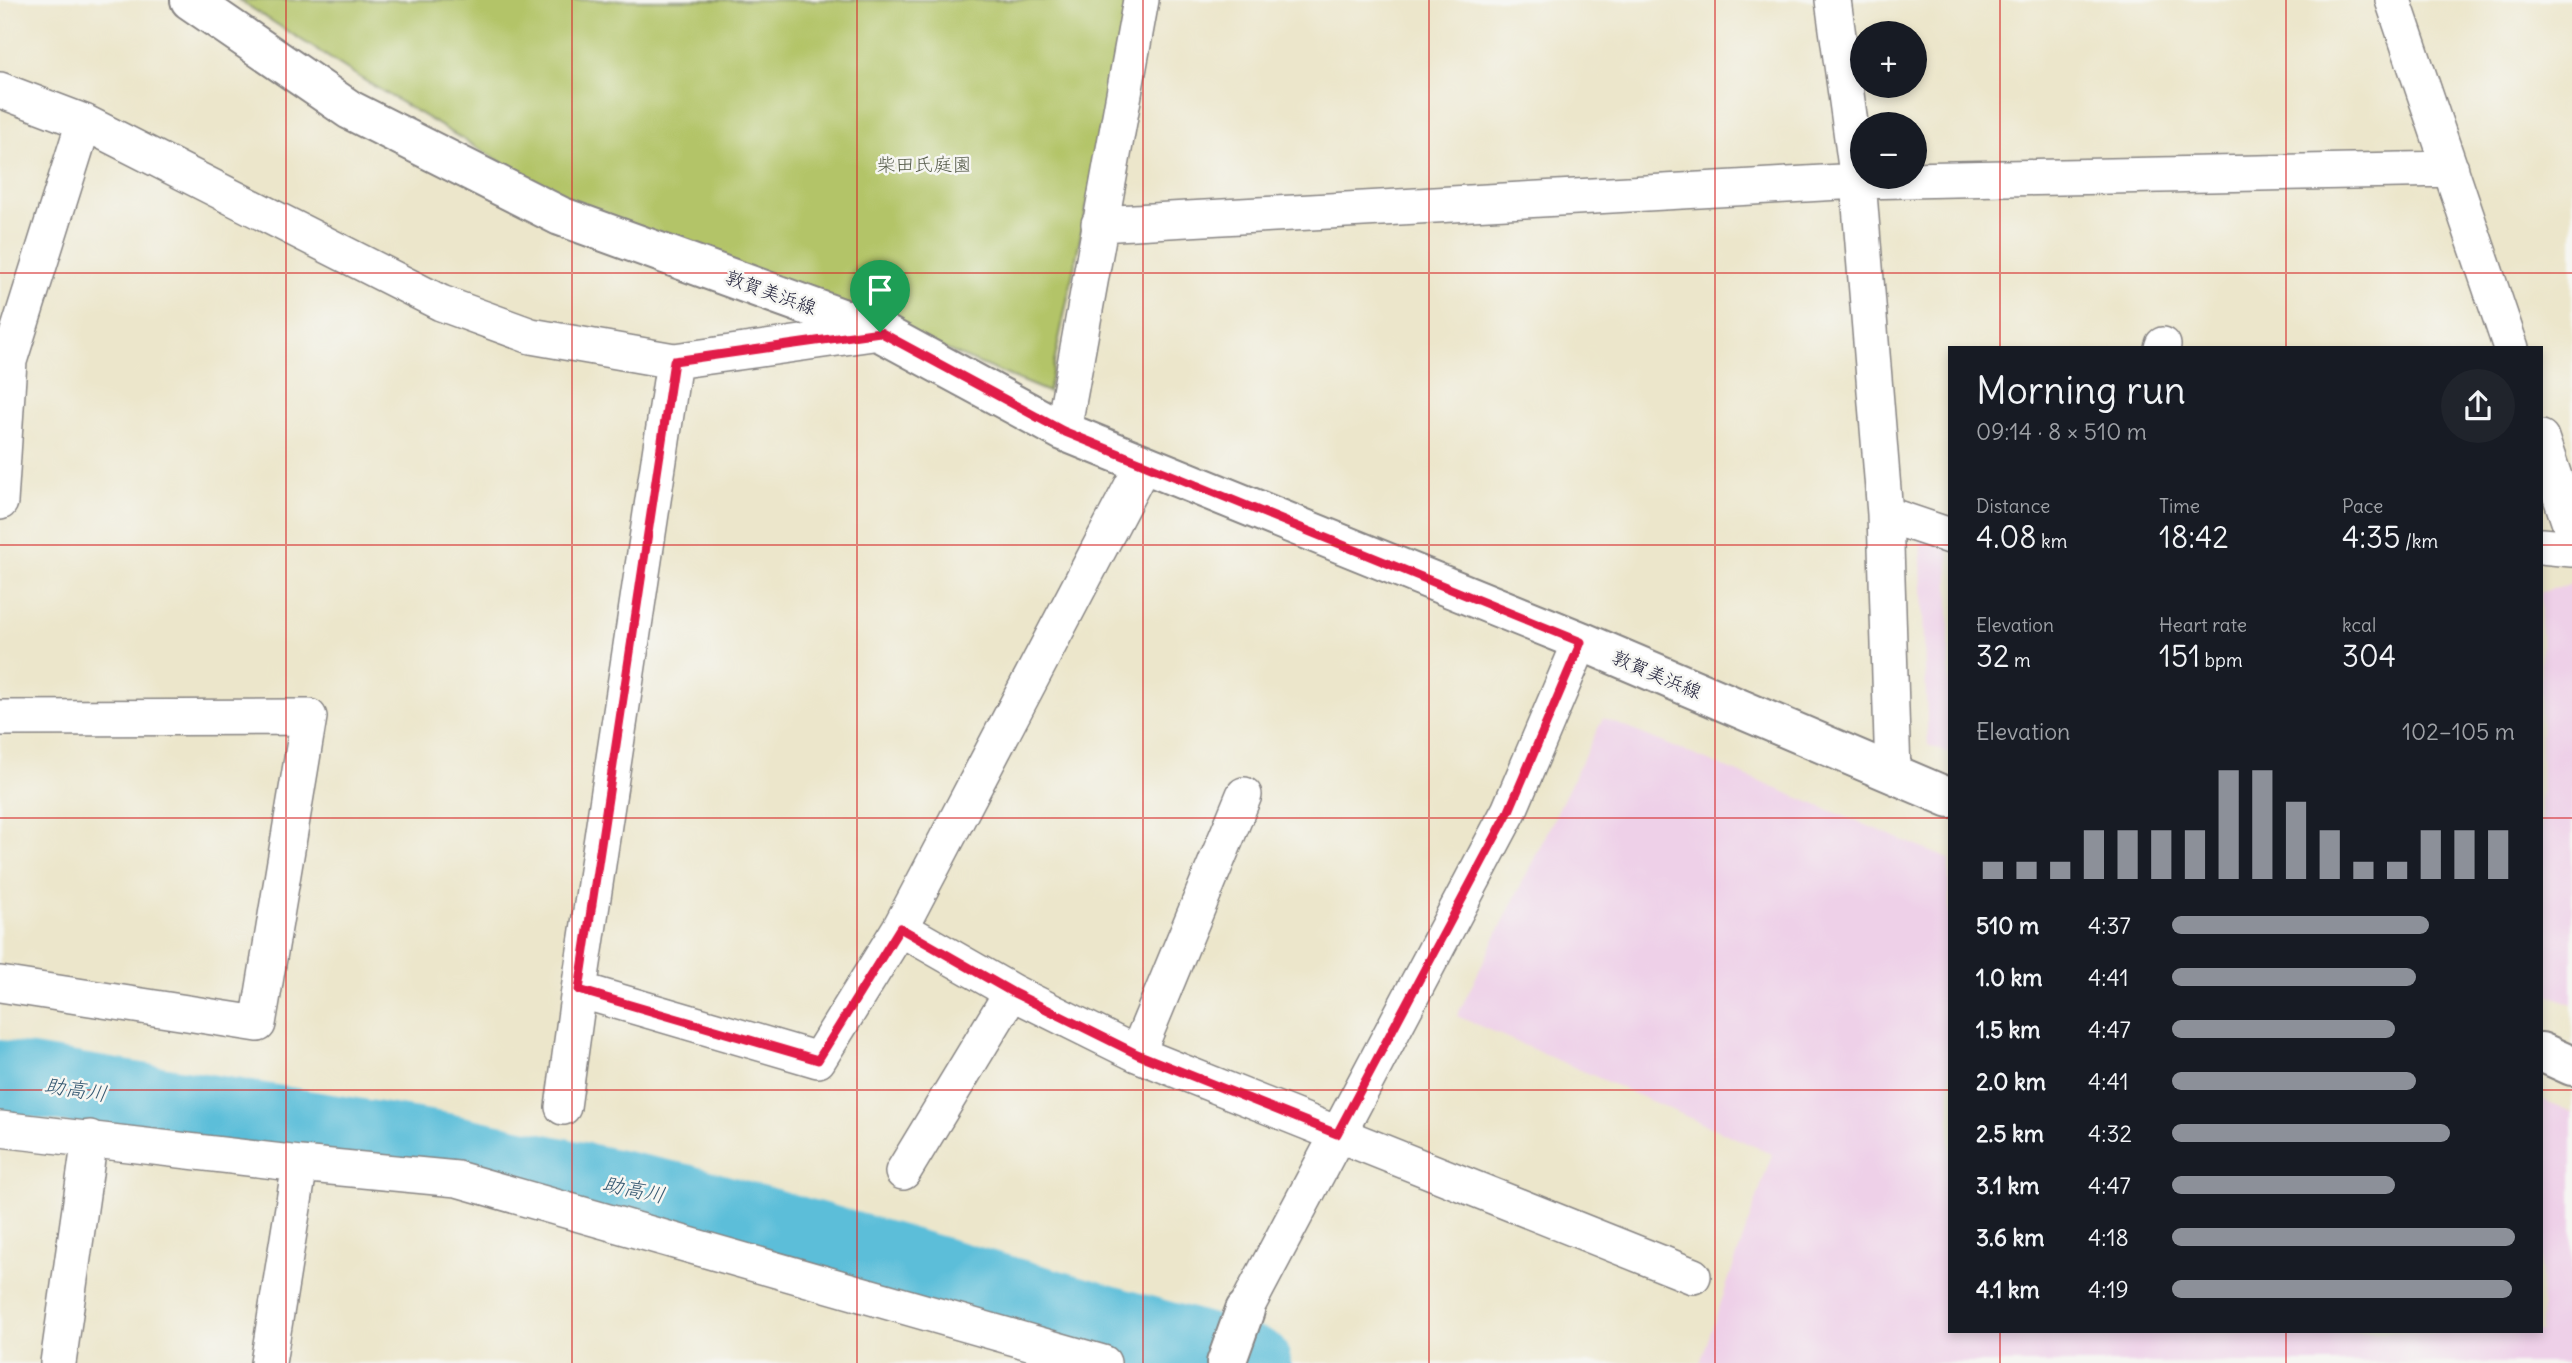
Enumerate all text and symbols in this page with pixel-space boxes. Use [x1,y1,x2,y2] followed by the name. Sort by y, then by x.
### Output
[1850,21,1927,189] map controls
[1850,21,1927,98] button: +
[1850,112,1927,189] button: −
[876,152,972,176] park label: 柴田氏庭園
[850,260,910,332] pin
[722,264,820,320] street label: 敦賀美浜線
[861,271,899,309] icon: arrive
[1976,367,2186,414] text: Morning run
[2441,369,2515,443] button: share
[1976,417,2147,446] text: 09:14 · 8 × 510 m
[1976,494,2050,518] text: Distance
[2159,494,2200,518] text: Time
[2342,494,2383,518] text: Pace
[1976,518,2037,556] text: 4.08
[2159,518,2229,556] text: 18:42
[2342,518,2400,556] text: 4:35
[2037,529,2067,553] text: km
[2400,529,2438,553] text: /km
[1976,613,2054,637] text: Elevation
[2159,613,2247,637] text: Heart rate
[2342,613,2376,637] text: kcal
[1976,637,2009,675] text: 32
[2159,637,2200,675] text: 151
[2342,637,2396,675] text: 304
[1609,644,1705,704] street label: 敦賀美浜線
[2009,648,2031,672] text: m
[2200,648,2243,672] text: bpm
[1976,717,2070,746] text: Elevation
[2402,717,2515,746] text: 102–105 m
[1976,911,2039,940] text: 510 m
[2088,911,2131,940] text: 4:37
[1976,963,2042,992] text: 1.0 km
[2088,963,2129,992] text: 4:41
[1976,1015,2041,1044] text: 1.5 km
[2088,1015,2131,1044] text: 4:47
[1976,1067,2046,1096] text: 2.0 km
[2088,1067,2129,1096] text: 4:41
[43,1071,109,1107] water label: 助高川
[1976,1119,2044,1148] text: 2.5 km
[2088,1119,2132,1148] text: 4:32
[600,1169,668,1209] water label: 助高川
[1976,1171,2039,1200] text: 3.1 km
[2088,1171,2131,1200] text: 4:47
[1976,1223,2044,1252] text: 3.6 km
[2088,1223,2129,1252] text: 4:18
[1976,1275,2040,1304] text: 4.1 km
[2088,1275,2129,1304] text: 4:19

